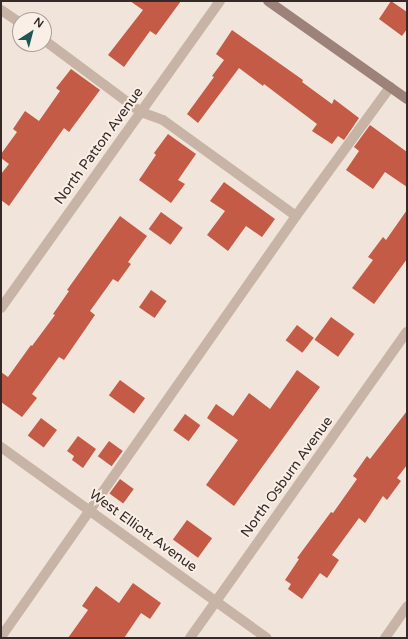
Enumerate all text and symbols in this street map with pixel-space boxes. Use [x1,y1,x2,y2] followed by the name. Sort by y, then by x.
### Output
[12,12,52,52] north arrow
[31,15,46,31] text: N
[51,84,147,208] street label: North Patton Avenue
[237,413,337,541] street label: North Osburn Avenue
[86,486,200,576] street label: West Elliott Avenue

